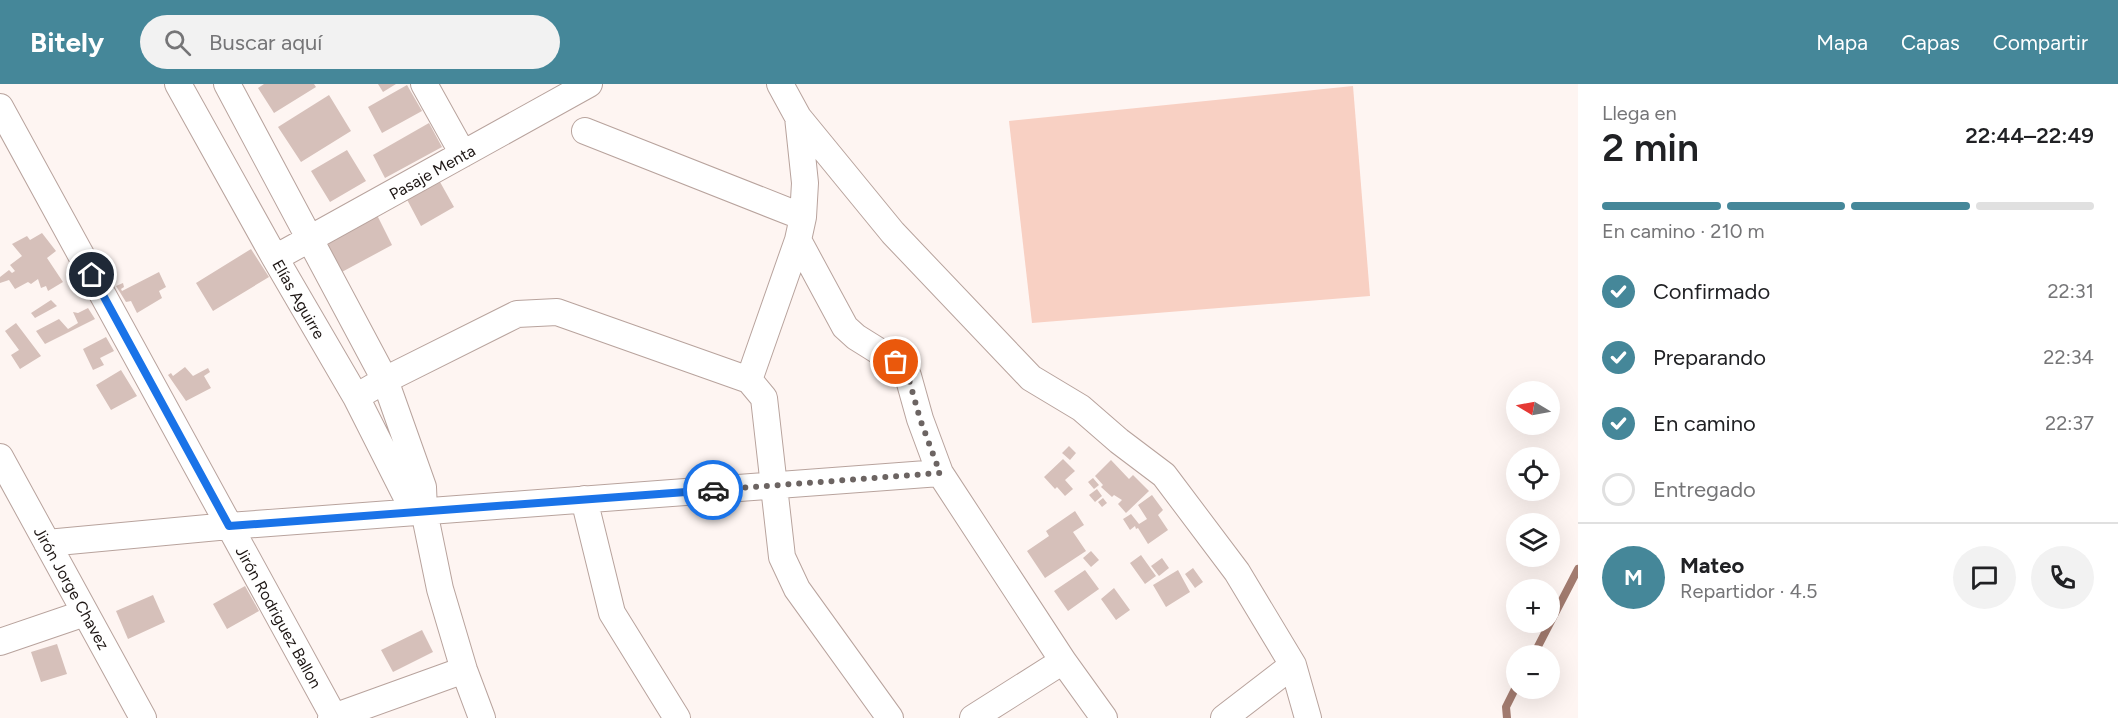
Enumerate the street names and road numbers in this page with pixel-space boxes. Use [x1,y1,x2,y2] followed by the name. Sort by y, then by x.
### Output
[386,141,479,204] street label: Pasaje Menta
[268,256,329,343] street label: Elías Aguirre
[30,523,113,653] street label: Jirón Jorge Chavez
[232,543,326,692] street label: Jirón Rodriguez Ballon

